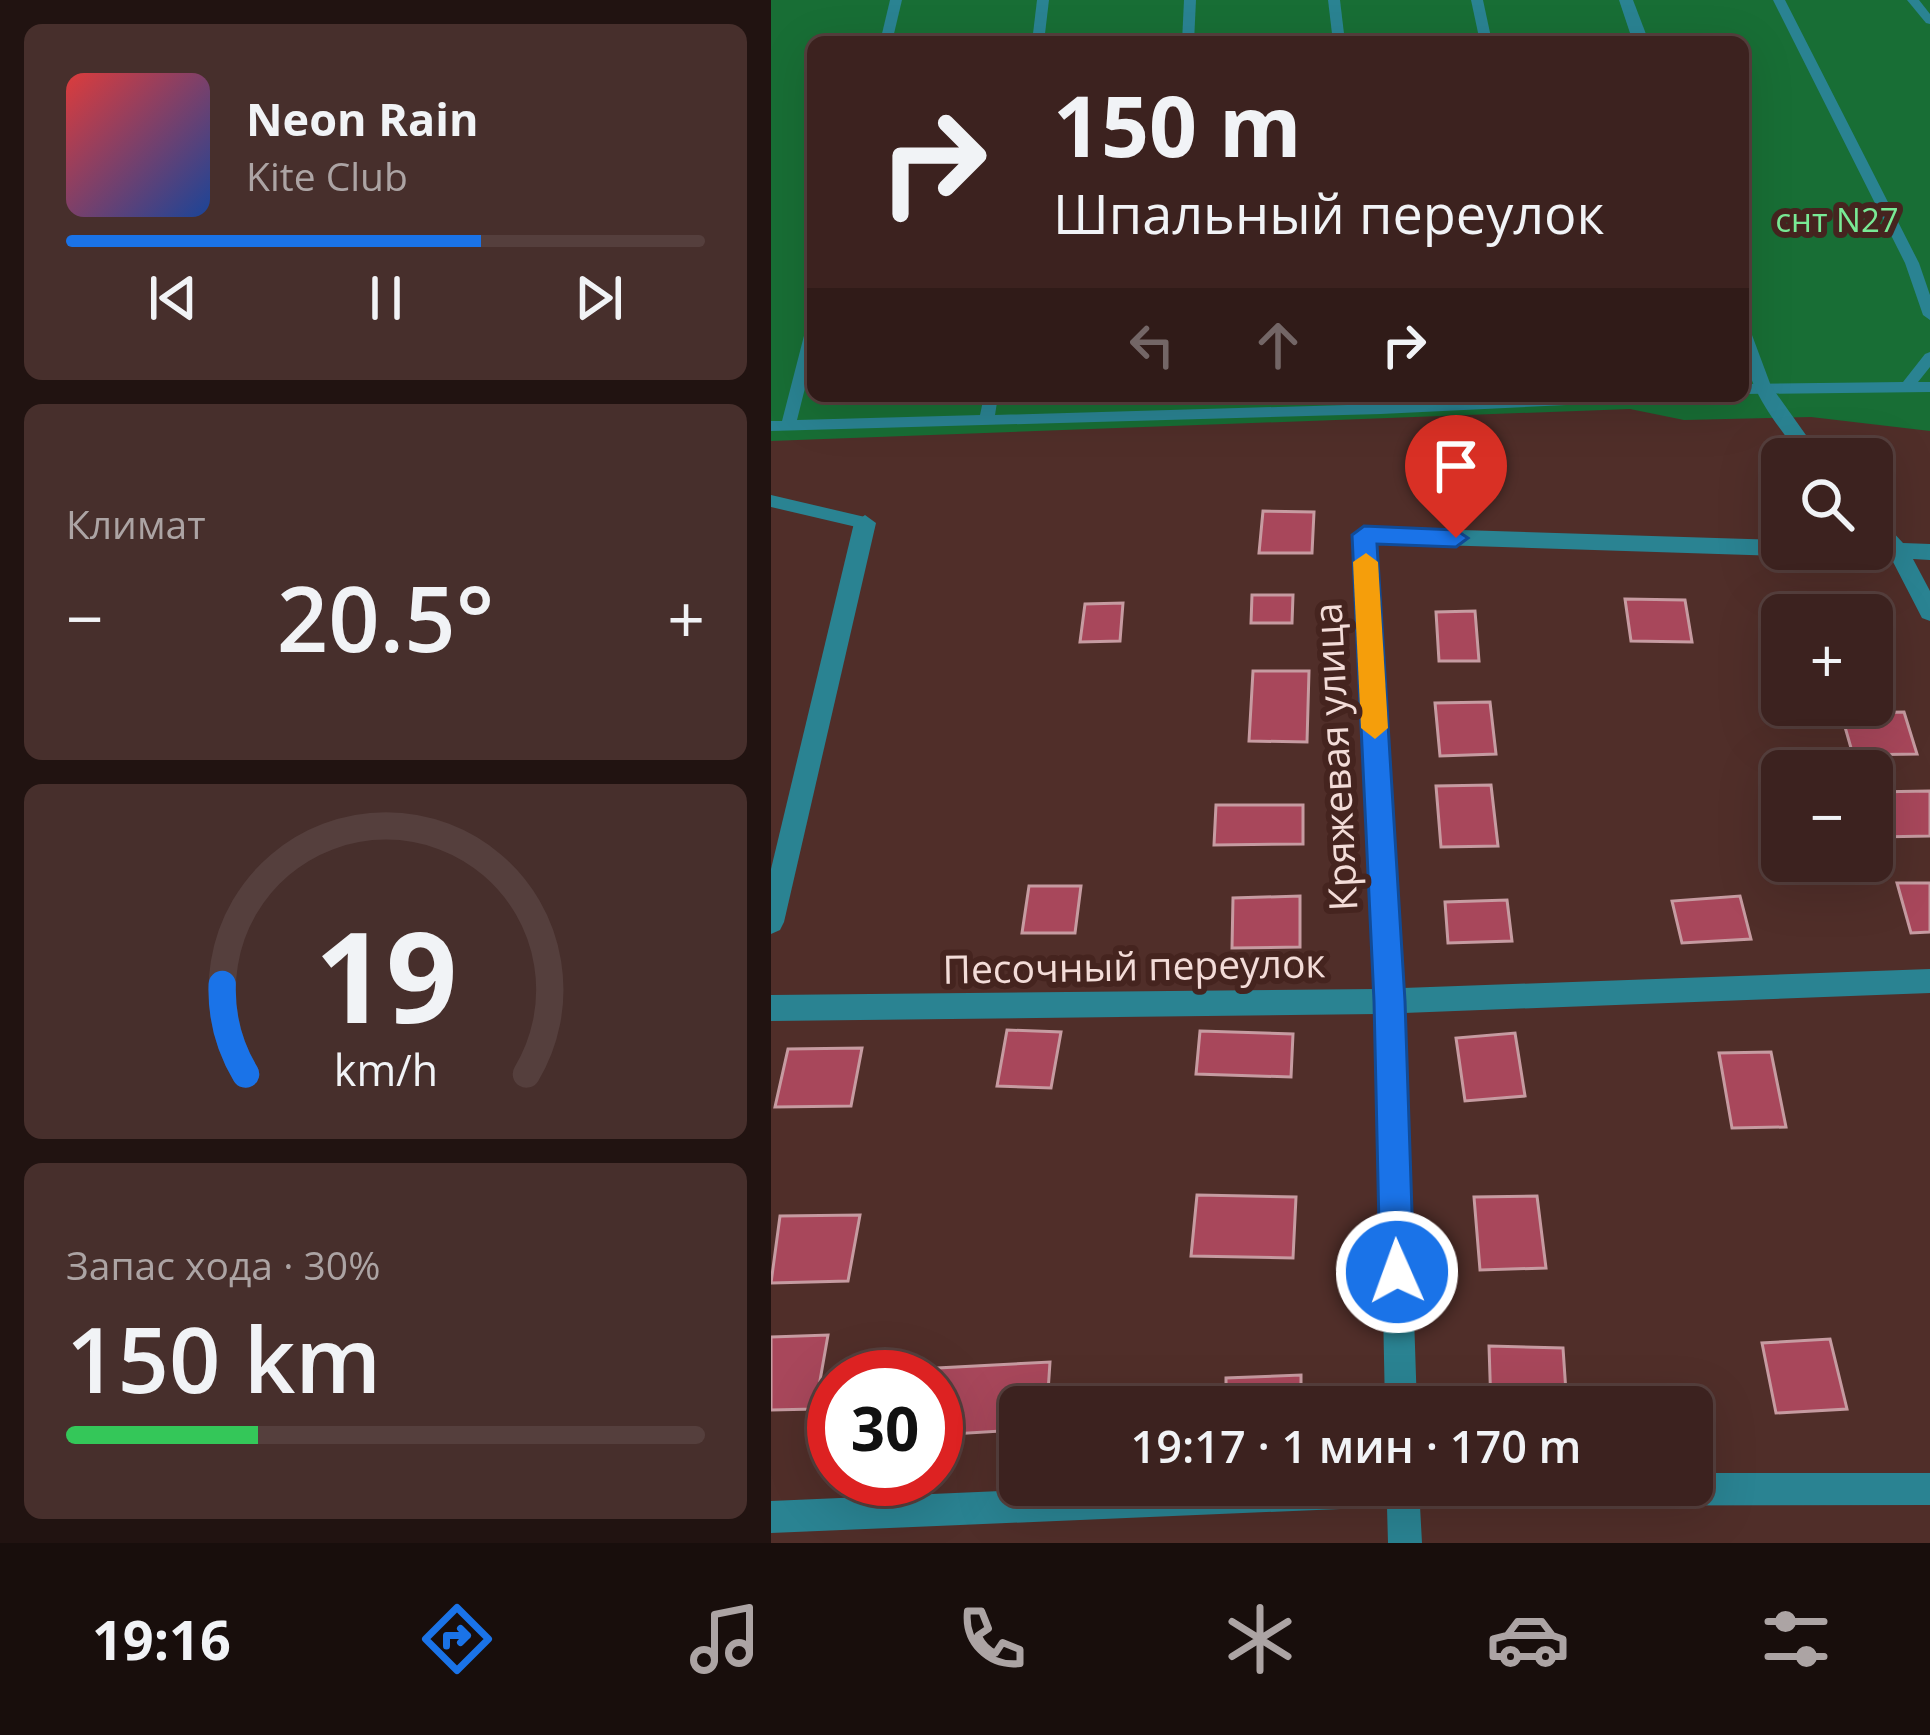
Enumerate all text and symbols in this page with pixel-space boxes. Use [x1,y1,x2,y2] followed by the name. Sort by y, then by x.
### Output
[1053,67,1301,182] text: 150 m
[855,84,1011,240] icon: right
[246,88,479,149] text: Neon Rain
[246,149,408,202] text: Kite Club
[1053,176,1604,250] text: Шпальный переулок
[1775,197,1899,242] park label: снт N27
[140,265,206,331] icon: previous
[353,265,419,331] icon: pause
[566,265,632,331] icon: next
[1119,312,1185,378] icon: left
[1245,312,1311,378] icon: ahead
[1371,312,1437,378] icon: right
[1405,415,1507,538] pin
[1423,433,1489,499] icon: arrive
[1761,438,1893,882] map controls
[1761,438,1893,570] button: search
[66,497,206,550] text: Климат
[277,556,494,678] text: 20.5°
[66,572,104,662] text: −
[667,572,705,662] text: +
[1761,594,1893,726] button: +
[1299,602,1369,912] street label: Кряжевая улица
[1761,750,1893,882] button: −
[314,891,457,1061] text: 19
[942,935,1326,995] street label: Песочный переулок
[333,1040,438,1099] text: km/h
[1334,1209,1460,1335] position arrow
[66,1238,380,1291] text: Запас хода · 30%
[66,1297,381,1419] text: 150 km
[807,1350,963,1506] speed limit sign: 30
[1130,1415,1582,1476] text: 19:17 · 1 мин · 170 m
[415,1597,499,1681] icon: directions
[683,1597,767,1681] icon: music
[950,1597,1034,1681] icon: phone
[1218,1597,1302,1681] icon: climate
[1486,1597,1570,1681] icon: car
[1754,1597,1838,1681] icon: filters
[92,1602,231,1676] text: 19:16

